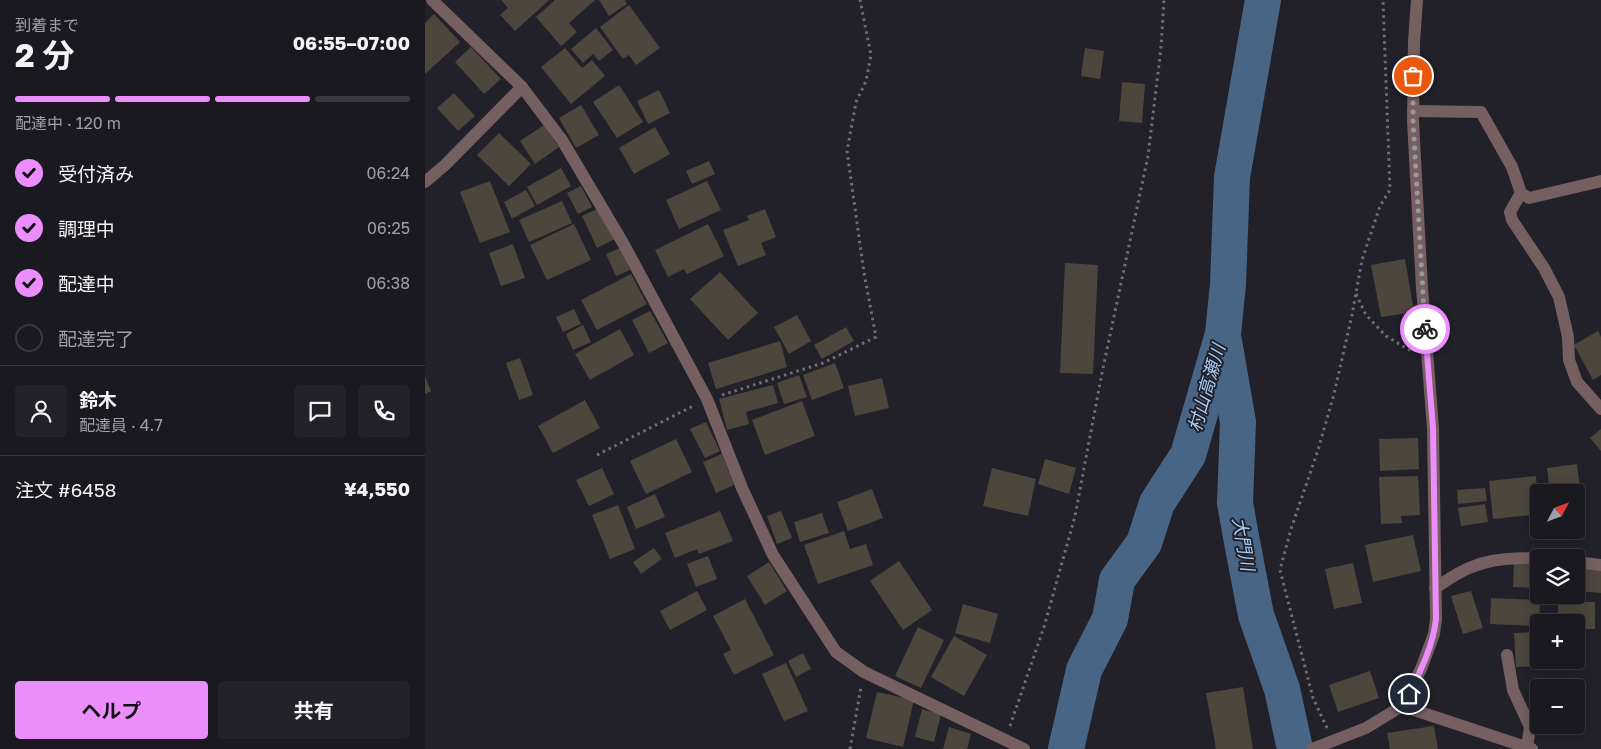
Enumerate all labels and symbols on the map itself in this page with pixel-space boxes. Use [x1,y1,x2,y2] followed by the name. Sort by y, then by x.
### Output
[1392,55,1434,97] pin
[1400,304,1450,354] courier
[1183,340,1230,434] water label: 村山高瀬川
[1530,484,1585,539] north arrow
[1228,515,1260,574] water label: 大門川
[1388,673,1430,715] pin

